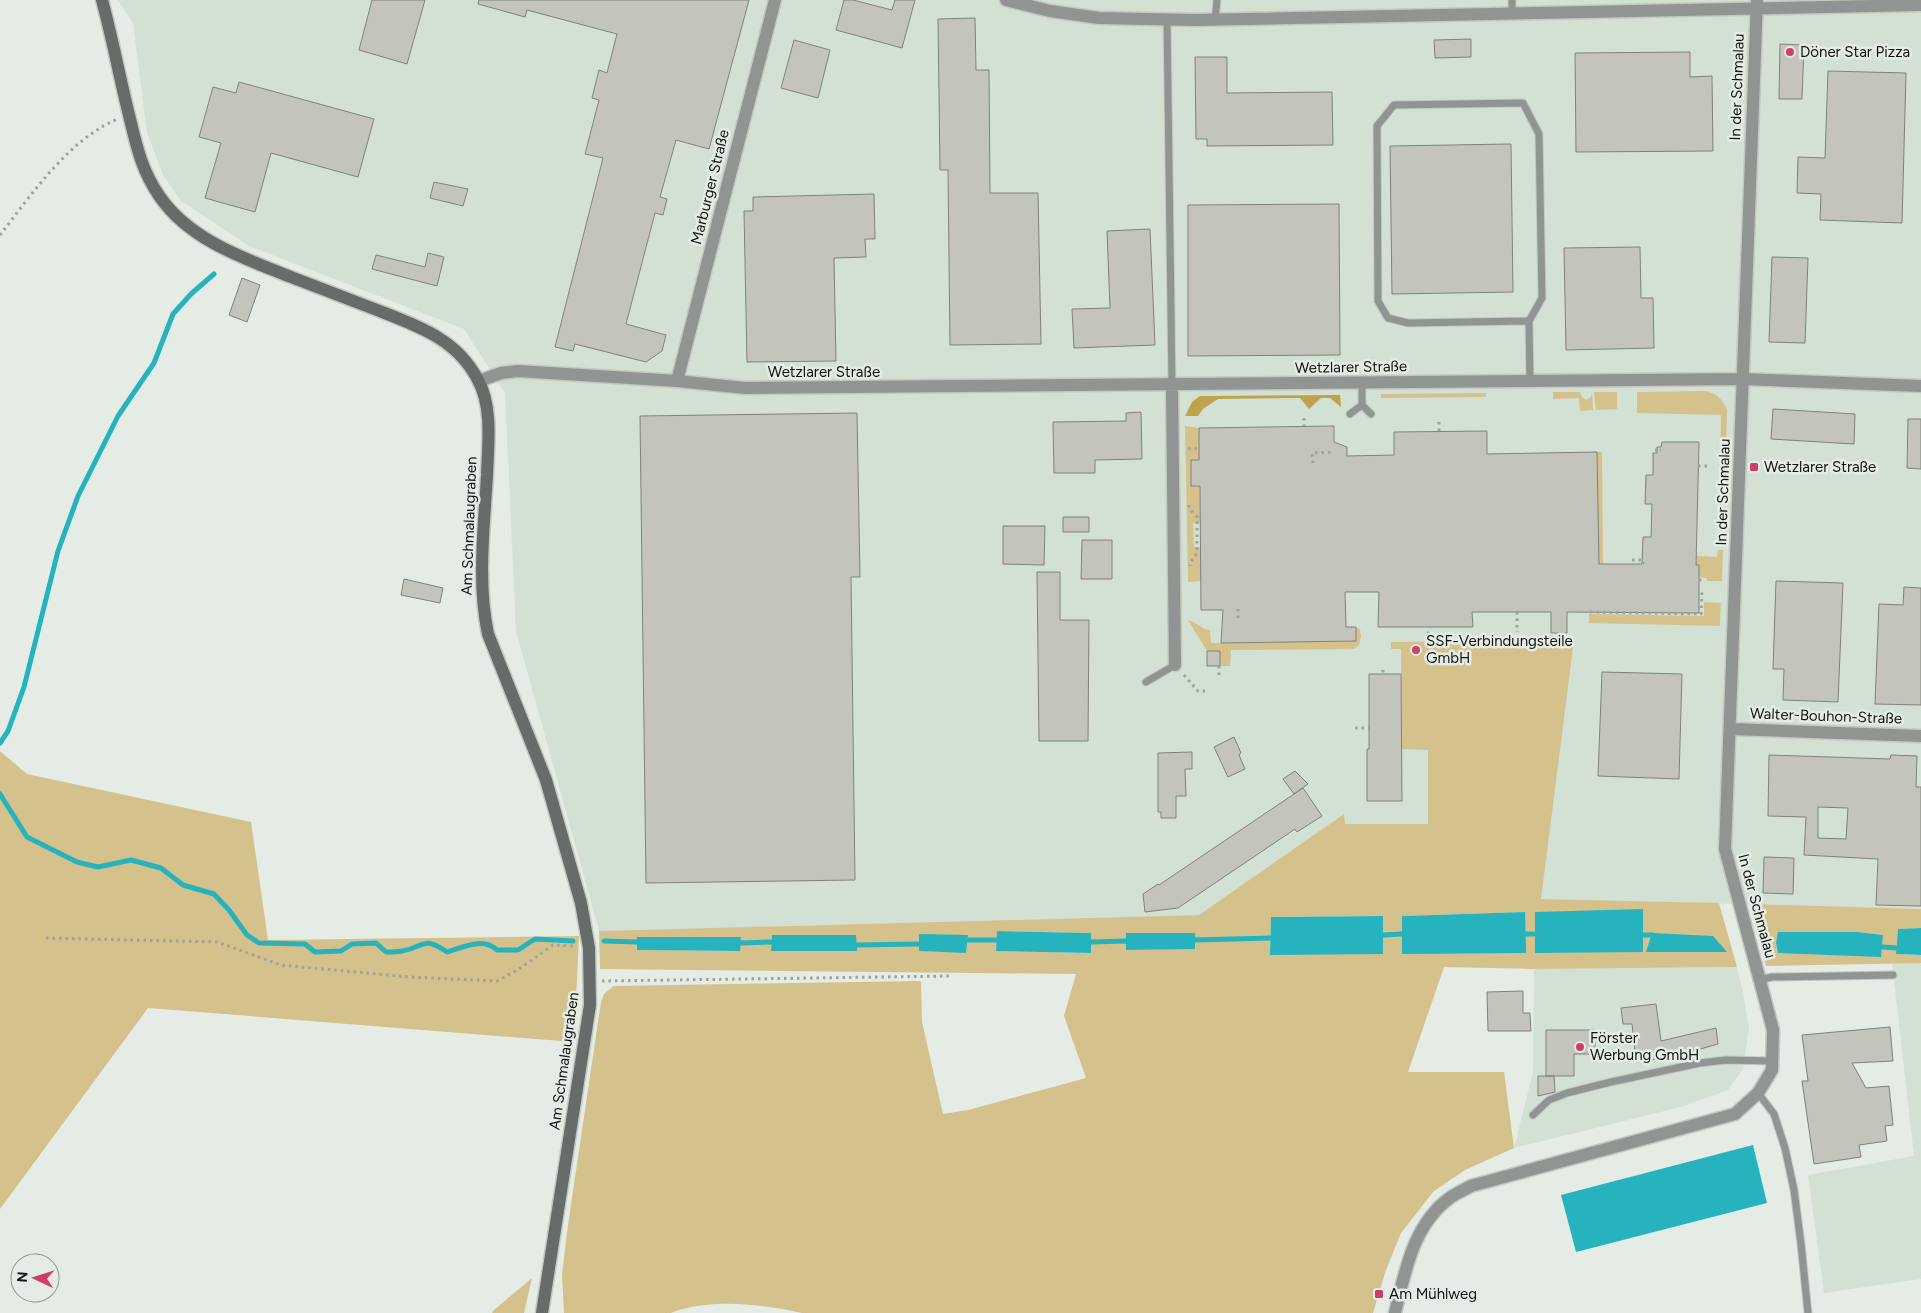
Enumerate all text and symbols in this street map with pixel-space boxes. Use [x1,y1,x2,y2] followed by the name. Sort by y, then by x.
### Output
[1726,33,1748,141] street label: In der Schmalau
[1800,43,1910,61] place label: Döner Star Pizza
[1784,46,1796,58] marker: Döner Star Pizza
[687,128,733,246] street label: Marburger Straße
[1295,357,1407,377] street label: Wetzlarer Straße
[768,363,880,381] street label: Wetzlarer Straße
[1712,438,1734,546] street label: In der Schmalau
[458,456,480,596] street label: Am Schmalaugraben
[1764,458,1876,476] place label: Wetzlarer Straße
[1748,461,1760,473] marker: Wetzlarer Straße
[1426,632,1573,667] place label: SSF-Verbindungsteile GmbH
[1410,644,1422,656] marker: SSF-Verbindungsteile GmbH
[1750,704,1902,728] street label: Walter-Bouhon-Straße
[1734,852,1780,960] street label: In der Schmalau
[545,991,583,1131] street label: Am Schmalaugraben
[1590,1029,1699,1064] place label: Förster Werbung GmbH
[1574,1041,1586,1053] marker: Förster Werbung GmbH
[10,1253,60,1303] north arrow
[14,1271,31,1283] text: N
[1389,1285,1477,1303] place label: Am Mühlweg
[1373,1288,1385,1300] marker: Am Mühlweg

